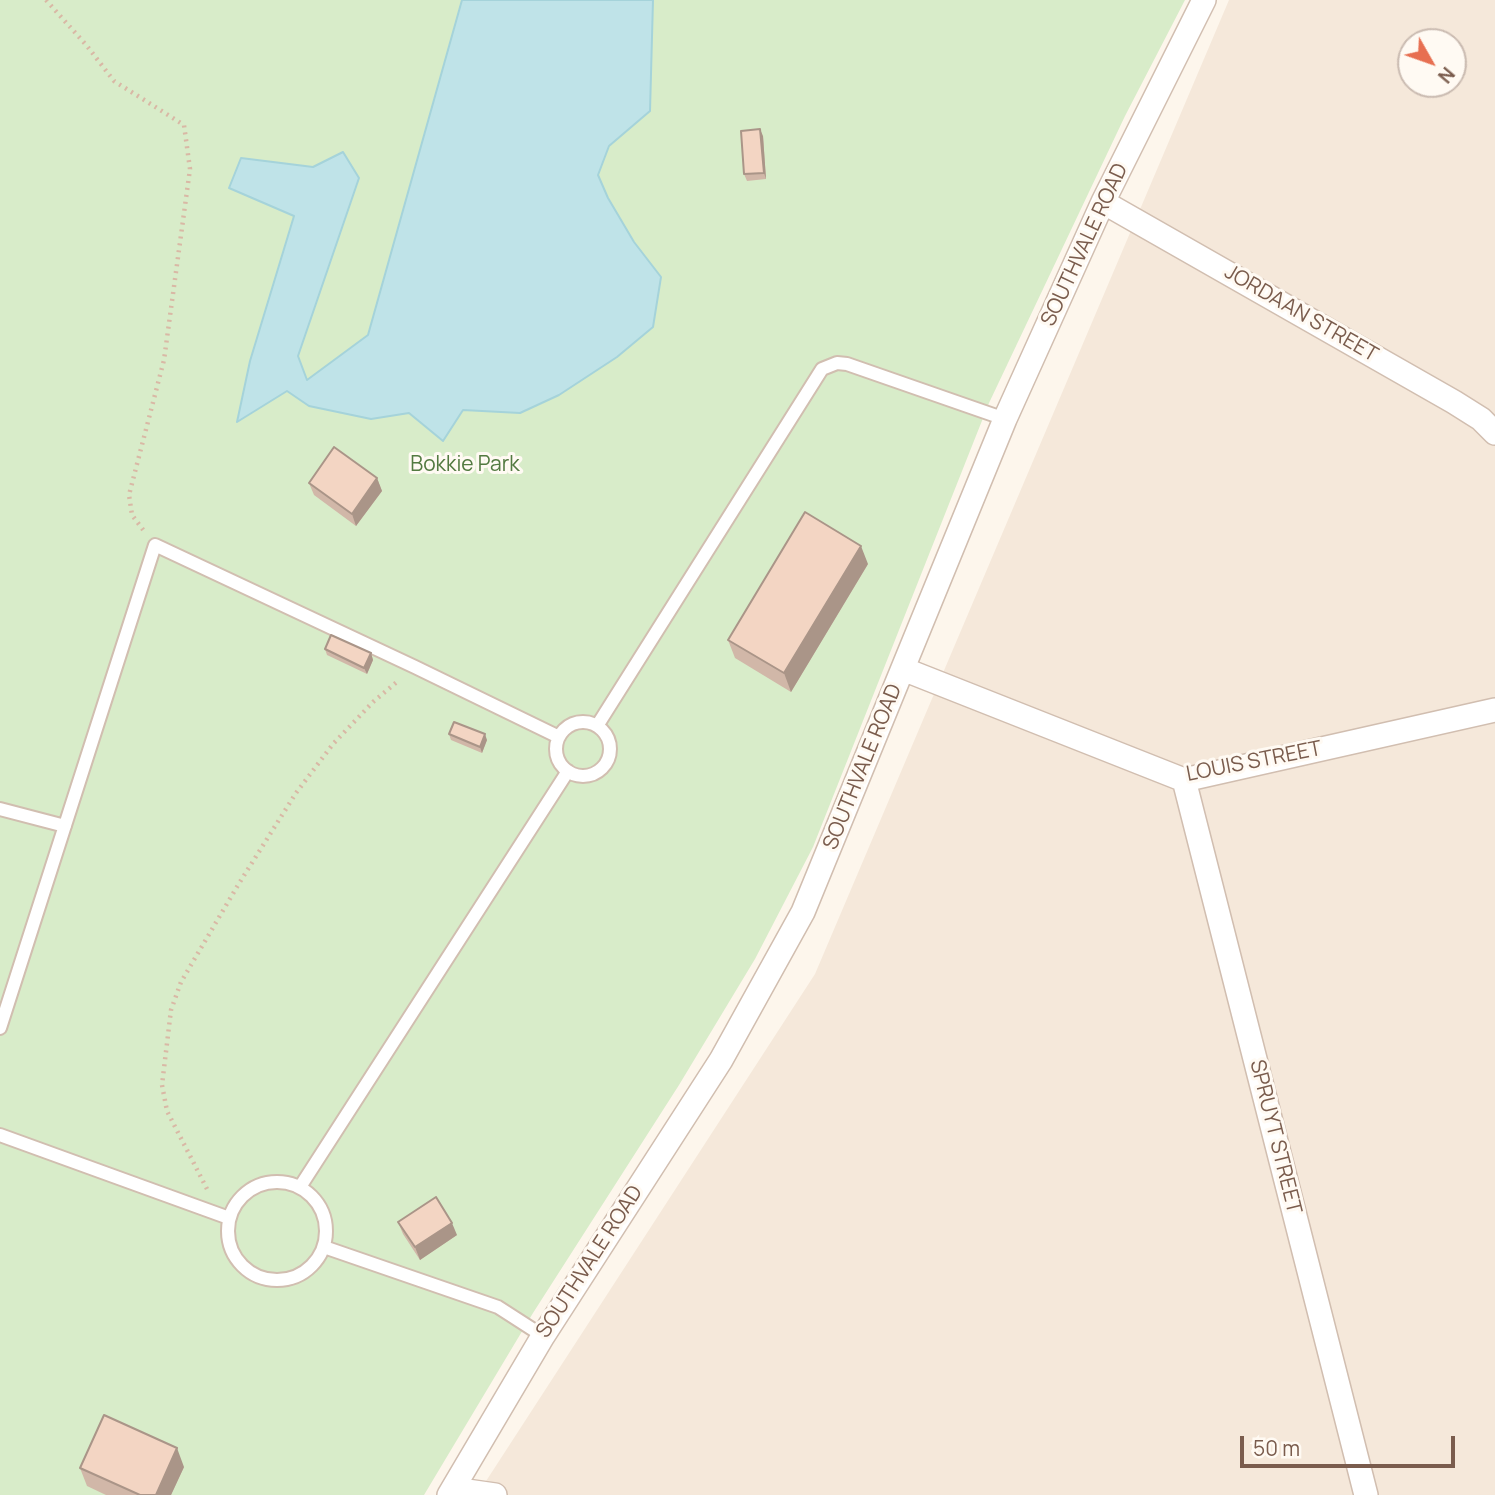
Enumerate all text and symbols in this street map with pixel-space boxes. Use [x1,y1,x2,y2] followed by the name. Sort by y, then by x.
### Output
[1397,28,1467,98] north arrow
[1432,62,1461,89] text: N
[1036,160,1134,330] street label: SOUTHVALE ROAD
[1220,260,1382,368] street label: JORDAAN STREET
[410,452,520,478] park label: Bokkie Park
[818,680,908,854] street label: SOUTHVALE ROAD
[1184,737,1324,787] street label: LOUIS STREET
[1244,1057,1306,1217] street label: SPRUYT STREET
[531,1181,649,1343] street label: SOUTHVALE ROAD
[1243,1422,1458,1466] scale bar
[1253,1434,1300,1462] text: 50 m

